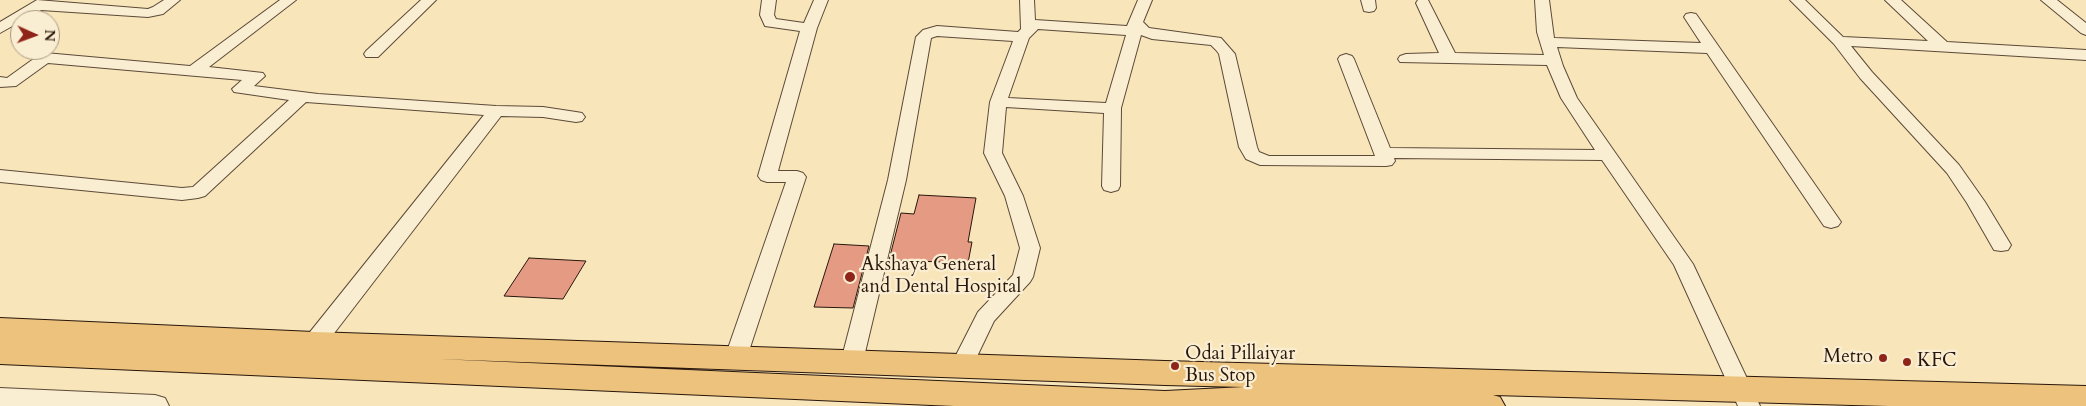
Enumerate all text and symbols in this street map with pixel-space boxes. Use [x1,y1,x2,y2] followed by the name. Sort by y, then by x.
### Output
[10,10,60,60] north arrow
[40,29,59,42] text: N
[861,255,1021,299] place label: Akshaya General and Dental Hospital
[843,270,857,284] marker: Akshaya General and Dental Hospital
[1185,344,1295,388] place label: Odai Pillaiyar Bus Stop
[1823,347,1873,369] place label: Metro
[1917,351,1956,373] place label: KFC
[1877,352,1889,364] marker: Metro
[1901,356,1913,368] marker: KFC
[1169,360,1181,372] marker: Odai Pillaiyar Bus Stop

